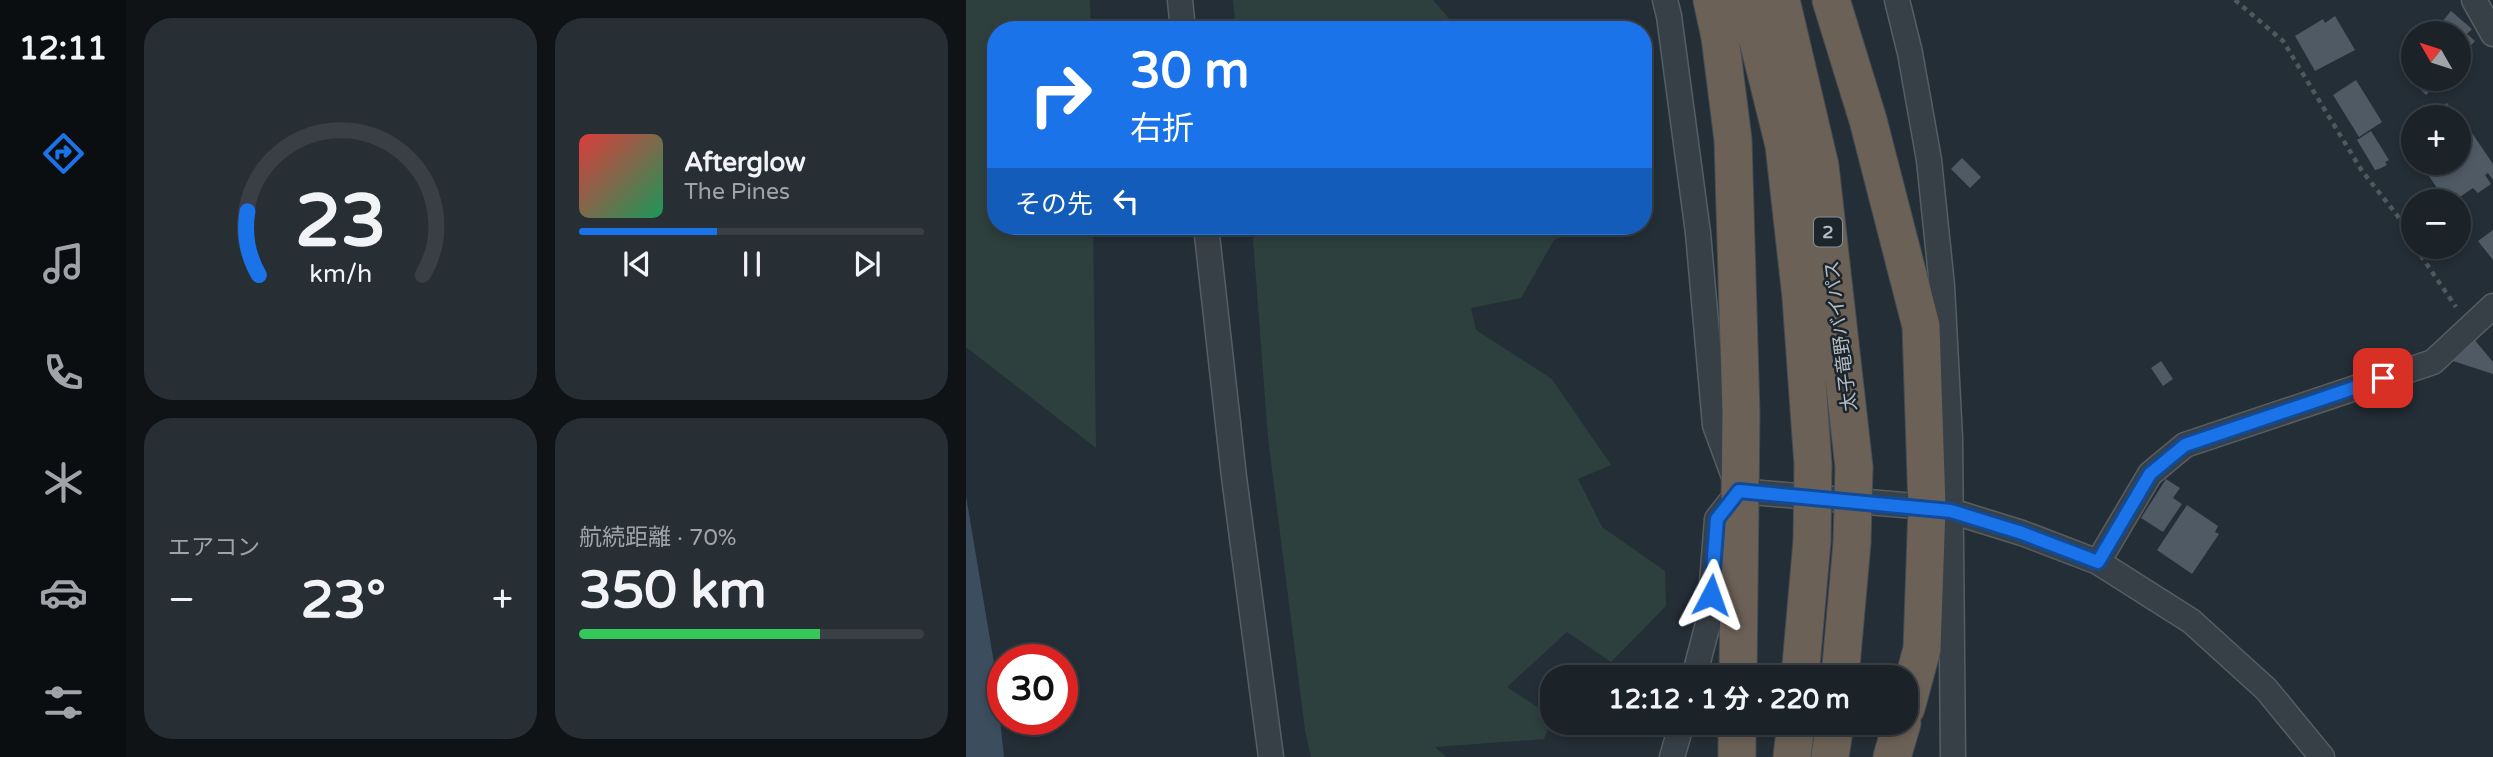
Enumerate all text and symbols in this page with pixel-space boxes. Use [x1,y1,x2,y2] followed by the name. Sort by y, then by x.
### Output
[2401,21,2471,91] north arrow
[2401,21,2471,259] map controls
[19,30,107,68] text: 12:11
[1130,42,1249,101] text: 30 m
[1015,49,1106,140] icon: right
[2401,105,2471,175] button: +
[1130,110,1194,148] text: 右折
[39,129,88,178] icon: directions
[684,147,806,178] text: Afterglow
[295,178,386,266] text: 23
[684,178,790,206] text: The Pines
[1107,182,1145,220] icon: left
[1015,189,1093,220] text: その先
[2401,189,2471,259] button: −
[1814,218,1842,246] road number: 2
[39,239,88,288] icon: music
[618,245,656,283] icon: previous
[733,245,771,283] icon: pause
[848,245,886,283] icon: next
[309,259,372,289] text: km/h
[1821,259,1861,412] street label: 太子竜野バイパス
[39,348,88,397] icon: phone
[2353,348,2413,408] pin
[2364,359,2402,397] icon: arrive
[39,458,88,507] icon: climate
[579,524,737,552] text: 航続距離 · 70%
[168,534,260,562] text: エアコン
[1674,558,1748,632] position arrow
[579,559,767,622] text: 350 km
[39,568,88,617] icon: car
[301,569,386,632] text: 23°
[168,577,195,623] text: −
[492,577,513,623] text: +
[987,644,1078,735] speed limit sign: 30
[39,678,88,727] icon: filters
[1608,684,1850,715] text: 12:12 · 1 分 · 220 m

